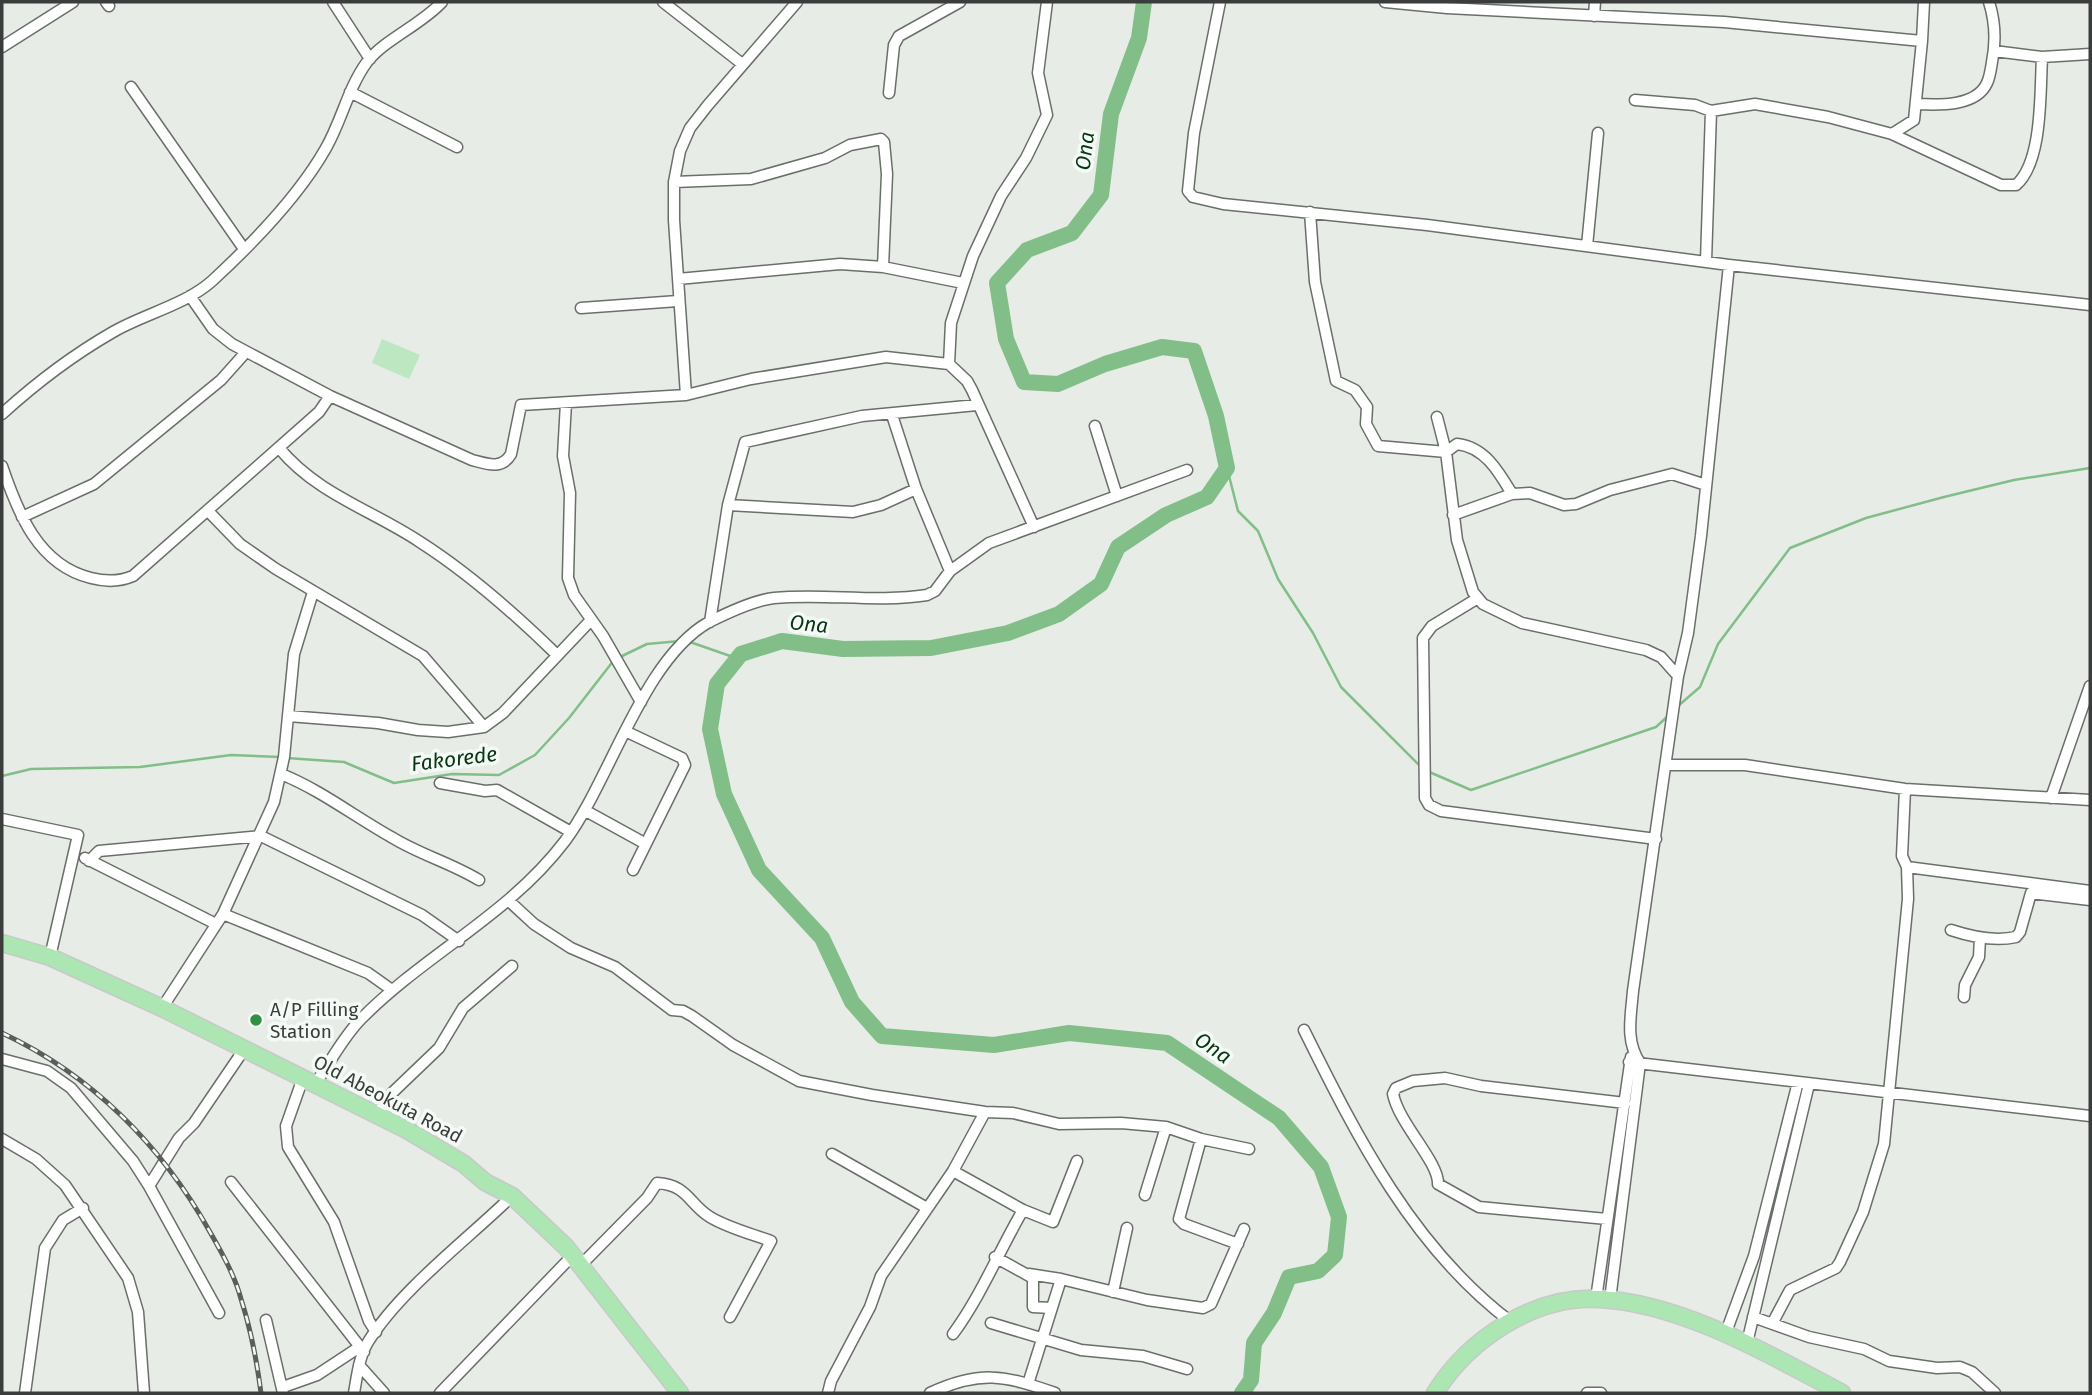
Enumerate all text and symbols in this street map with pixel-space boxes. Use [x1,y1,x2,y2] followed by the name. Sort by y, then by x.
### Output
[1070,130,1100,172] water label: Ona
[788,609,830,639] water label: Ona
[410,741,499,777] water label: Fakorede
[270,998,358,1043] place label: A/P Filling Station
[248,1012,264,1028] marker: A/P Filling Station
[1190,1026,1236,1070] water label: Ona
[310,1050,466,1148] street label: Old Abeokuta Road

